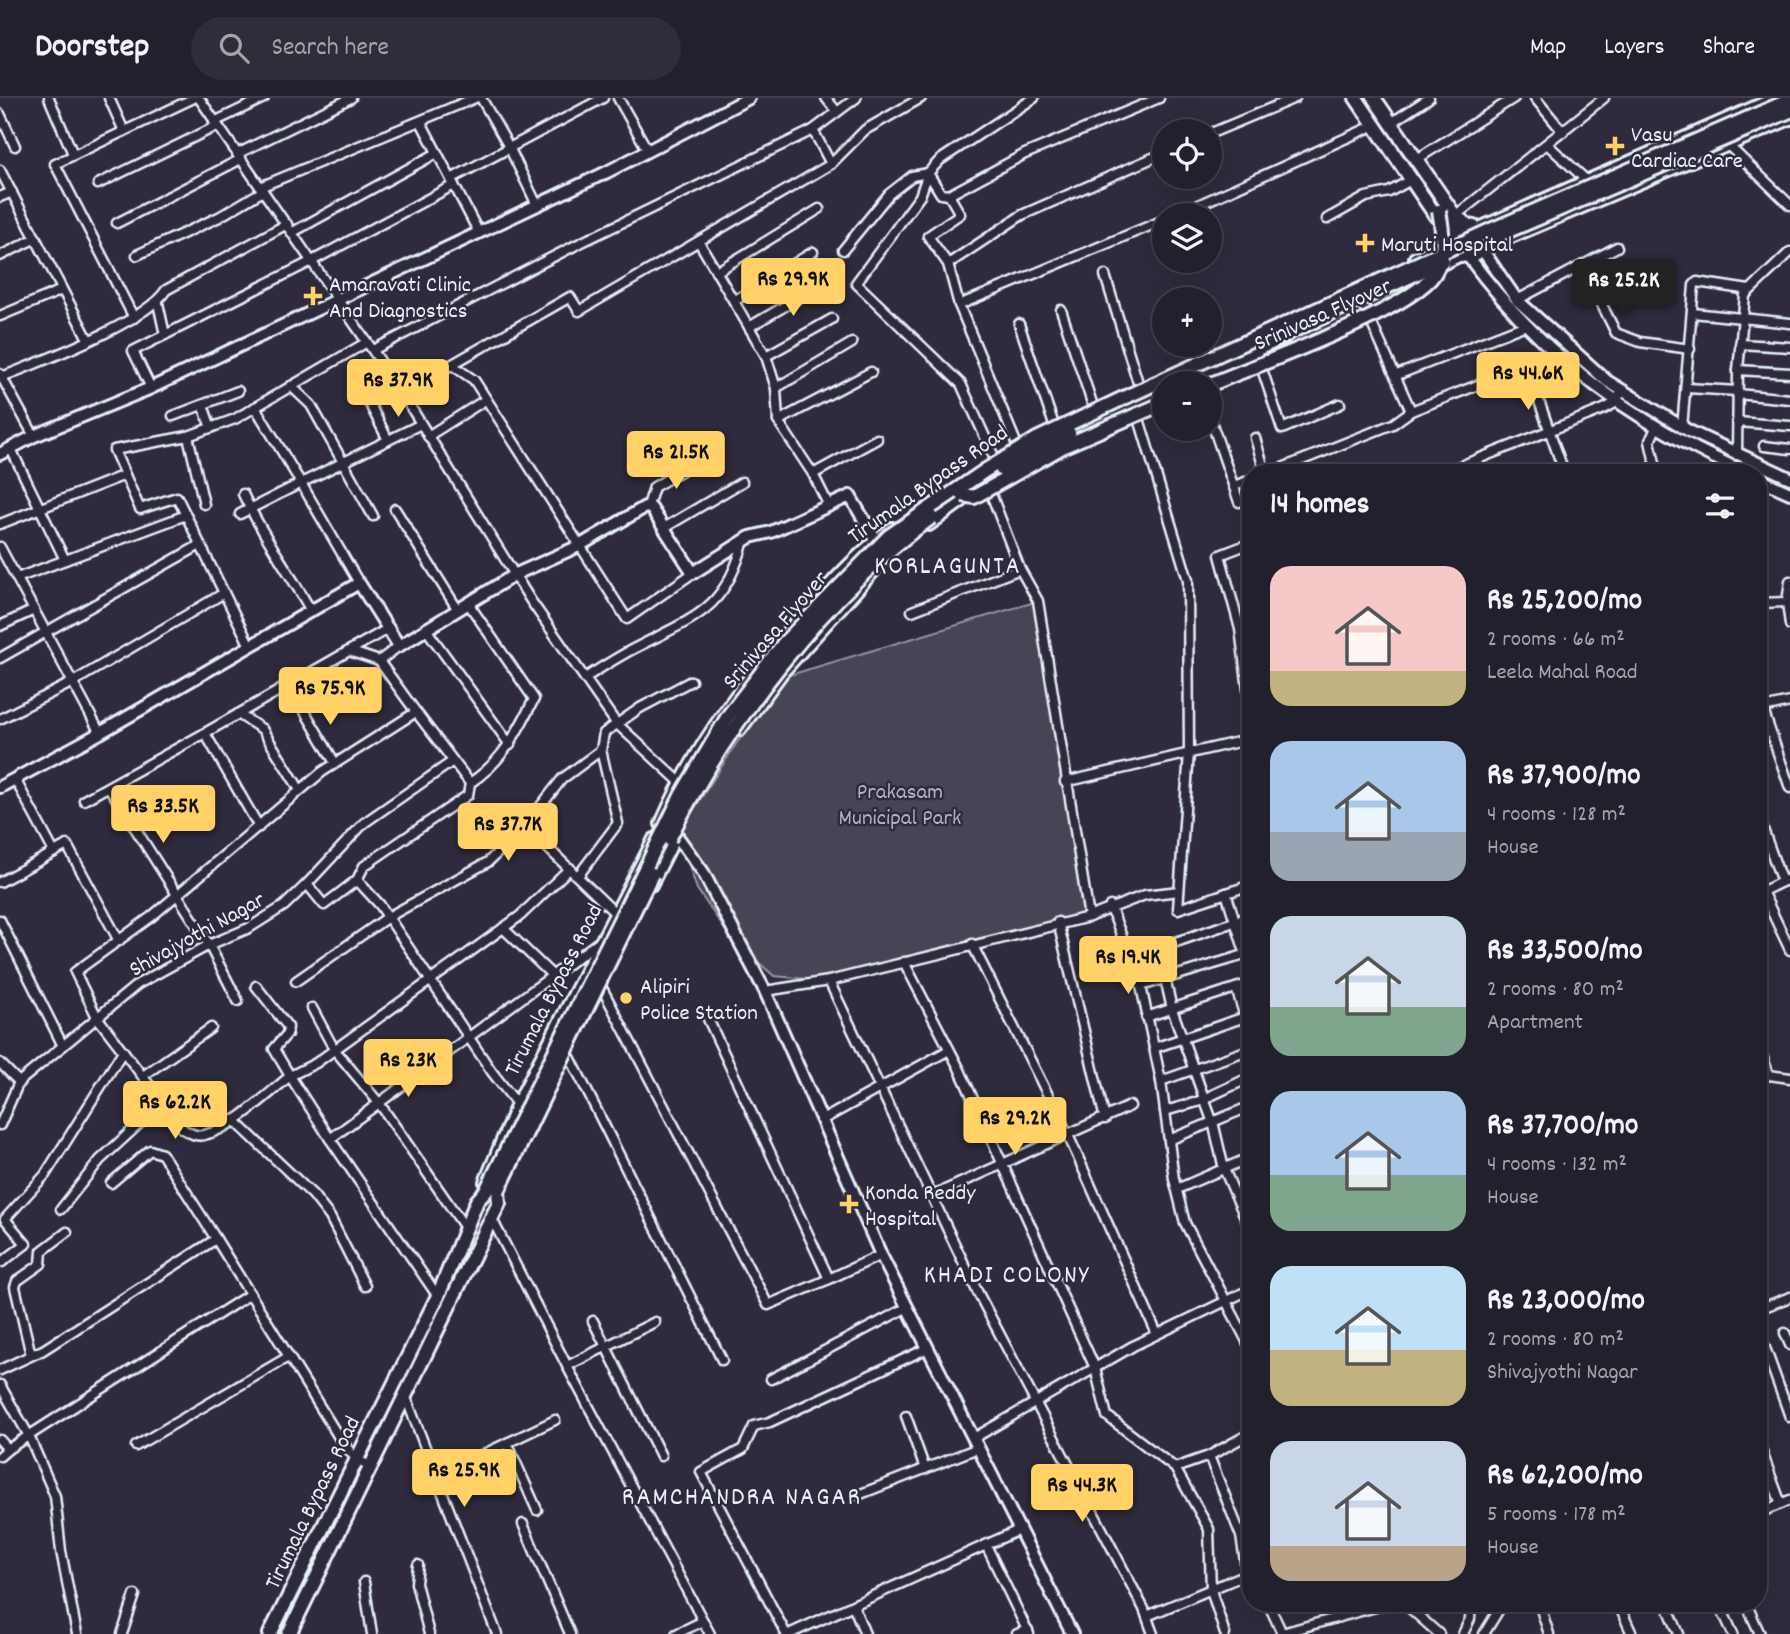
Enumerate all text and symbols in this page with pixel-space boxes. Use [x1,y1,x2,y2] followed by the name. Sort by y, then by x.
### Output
[191,17,681,80] search box
[35,25,149,72] text: Doorstep
[215,29,253,67] icon: search
[271,30,389,67] text: Search here
[1530,31,1566,65] text: Map
[1604,31,1665,65] text: Layers
[1703,31,1755,65] text: Share
[1152,119,1222,441] map controls
[1152,119,1222,189] button: locate
[1631,120,1743,179] place label: Vasu Cardiac Care
[1605,136,1625,156] marker: Vasu Cardiac Care
[1152,203,1222,273] button: layers
[1381,230,1513,263] place label: Maruti Hospital
[1355,233,1375,253] marker: Maruti Hospital
[721,258,865,318] pin: Rs 29.9K
[1552,260,1696,319] pin: Rs 25.2K
[757,264,829,297] text: Rs 29.9K
[1588,265,1660,298] text: Rs 25.2K
[329,270,471,329] place label: Amaravati Clinic And Diagnostics
[1249,271,1398,361] street label: Srinivasa Flyover
[303,286,323,306] marker: Amaravati Clinic And Diagnostics
[1152,287,1222,357] button: +
[1456,352,1600,412] pin: Rs 44.6K
[1493,358,1563,391] text: Rs 44.6K
[326,360,470,419] pin: Rs 37.9K
[363,365,433,398] text: Rs 37.9K
[1152,371,1222,441] button: −
[842,418,1016,554] street label: Tirumala Bypass Road
[604,432,748,491] pin: Rs 21.5K
[643,437,709,470] text: Rs 21.5K
[1270,485,1369,528] text: 14 homes
[1701,487,1739,525] icon: filters
[874,549,1022,586] district label: KORLAGUNTA
[716,565,838,698] street label: Srinivasa Flyover
[1487,581,1642,624] text: Rs 25,200/mo
[1326,594,1410,678] icon: home
[1487,624,1625,657] text: 2 rooms · 66 m²
[1487,657,1638,690] text: Leela Mahal Road
[258,668,402,727] pin: Rs 75.9K
[295,673,365,706] text: Rs 75.9K
[1487,756,1641,799] text: Rs 37,900/mo
[1326,769,1410,853] icon: home
[838,777,962,836] park label: Prakasam Municipal Park
[91,786,235,845] pin: Rs 33.5K
[127,791,199,824] text: Rs 33.5K
[1487,799,1626,832] text: 4 rooms · 128 m²
[436,804,580,863] pin: Rs 37.7K
[474,809,542,842] text: Rs 37.7K
[1487,832,1539,865] text: House
[124,885,272,987] street label: Shivajyothi Nagar
[497,899,613,1082] street label: Tirumala Bypass Road
[1487,931,1643,974] text: Rs 33,500/mo
[1056,936,1200,996] pin: Rs 19.4K
[1095,942,1161,975] text: Rs 19.4K
[1326,944,1410,1028] icon: home
[640,972,758,1031] place label: Alipiri Police Station
[1487,974,1624,1007] text: 2 rooms · 80 m²
[618,990,634,1006] marker: Alipiri Police Station
[1487,1007,1583,1040] text: Apartment
[351,1040,465,1099] pin: Rs 23K
[379,1045,437,1078] text: Rs 23K
[103,1082,247,1141] pin: Rs 62.2K
[139,1087,211,1120] text: Rs 62.2K
[943,1098,1087,1157] pin: Rs 29.2K
[979,1103,1051,1136] text: Rs 29.2K
[1487,1106,1638,1149] text: Rs 37,700/mo
[1326,1119,1410,1203] icon: home
[1487,1149,1627,1182] text: 4 rooms · 132 m²
[865,1178,976,1237] place label: Konda Reddy Hospital
[1487,1182,1539,1215] text: House
[839,1194,859,1214] marker: Konda Reddy Hospital
[924,1258,1090,1295] district label: KHADI COLONY
[1487,1281,1645,1324] text: Rs 23,000/mo
[1326,1294,1410,1378] icon: home
[1487,1324,1624,1357] text: 2 rooms · 80 m²
[1487,1357,1638,1390] text: Shivajyothi Nagar
[258,1411,370,1596] street label: Tirumala Bypass Road
[392,1450,536,1509] pin: Rs 25.9K
[428,1455,500,1488] text: Rs 25.9K
[1487,1456,1643,1499] text: Rs 62,200/mo
[1010,1464,1154,1524] pin: Rs 44.3K
[1326,1469,1410,1553] icon: home
[1047,1470,1117,1503] text: Rs 44.3K
[622,1480,862,1517] district label: RAMCHANDRA NAGAR
[1487,1499,1626,1532] text: 5 rooms · 178 m²
[1487,1532,1539,1565] text: House

